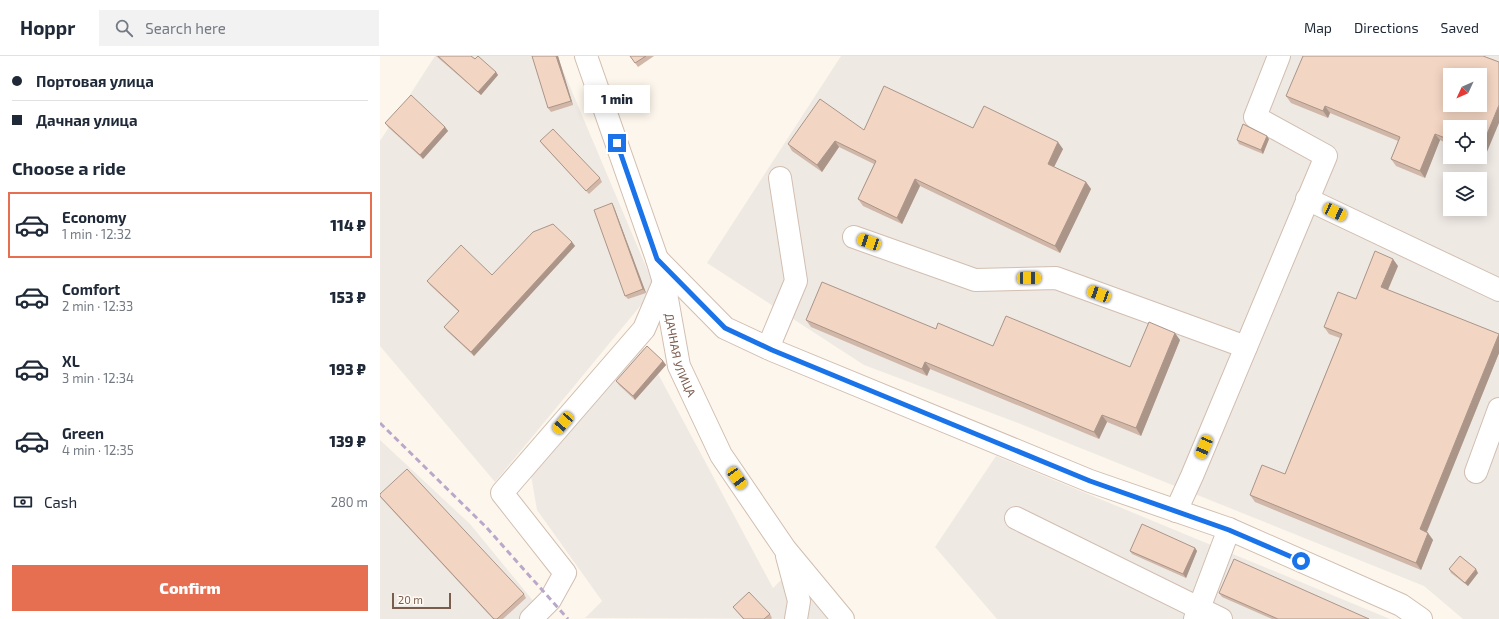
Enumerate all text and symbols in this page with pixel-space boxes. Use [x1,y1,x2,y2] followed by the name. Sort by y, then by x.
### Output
[99,10,379,46] search box
[20,16,75,39] text: Hoppr
[113,17,135,39] icon: search
[145,19,226,37] text: Search here
[1304,19,1332,36] text: Map
[1354,19,1419,36] text: Directions
[1441,19,1479,36] text: Saved
[1443,68,1487,112] north arrow
[1443,68,1487,216] map controls
[36,72,154,90] text: Портовая улица
[584,85,650,113] callout: 1 min
[601,91,633,107] text: 1 min
[36,111,138,129] text: Дачная улица
[1443,120,1487,164] button: locate
[608,134,626,152] route end
[12,157,126,179] text: Choose a ride
[1443,172,1487,216] button: layers
[1322,201,1348,223] car
[14,207,50,243] icon: car
[62,208,127,226] text: Economy
[330,216,366,234] text: 114 ₽
[62,226,131,242] text: 1 min · 12:32
[856,232,882,252] car
[1017,272,1041,284] car
[14,279,50,315] icon: car
[62,280,120,298] text: Comfort
[1086,284,1112,304] car
[330,288,366,306] text: 153 ₽
[62,298,133,314] text: 2 min · 12:33
[663,312,700,399] street label: ДАЧНАЯ УЛИЦА
[14,351,50,387] icon: car
[62,352,80,370] text: XL
[329,360,366,378] text: 193 ₽
[62,370,134,386] text: 3 min · 12:34
[551,410,575,436] car
[14,423,50,459] icon: car
[62,424,104,442] text: Green
[329,432,366,450] text: 139 ₽
[1194,434,1214,460] car
[62,442,134,458] text: 4 min · 12:35
[725,465,749,491] car
[12,491,34,513] icon: cash
[44,493,77,511] text: Cash
[331,494,368,510] text: 280 m
[1292,552,1310,570] route start
[12,565,368,611] button: Confirm
[392,591,451,610] scale bar
[398,593,423,606] text: 20 m

